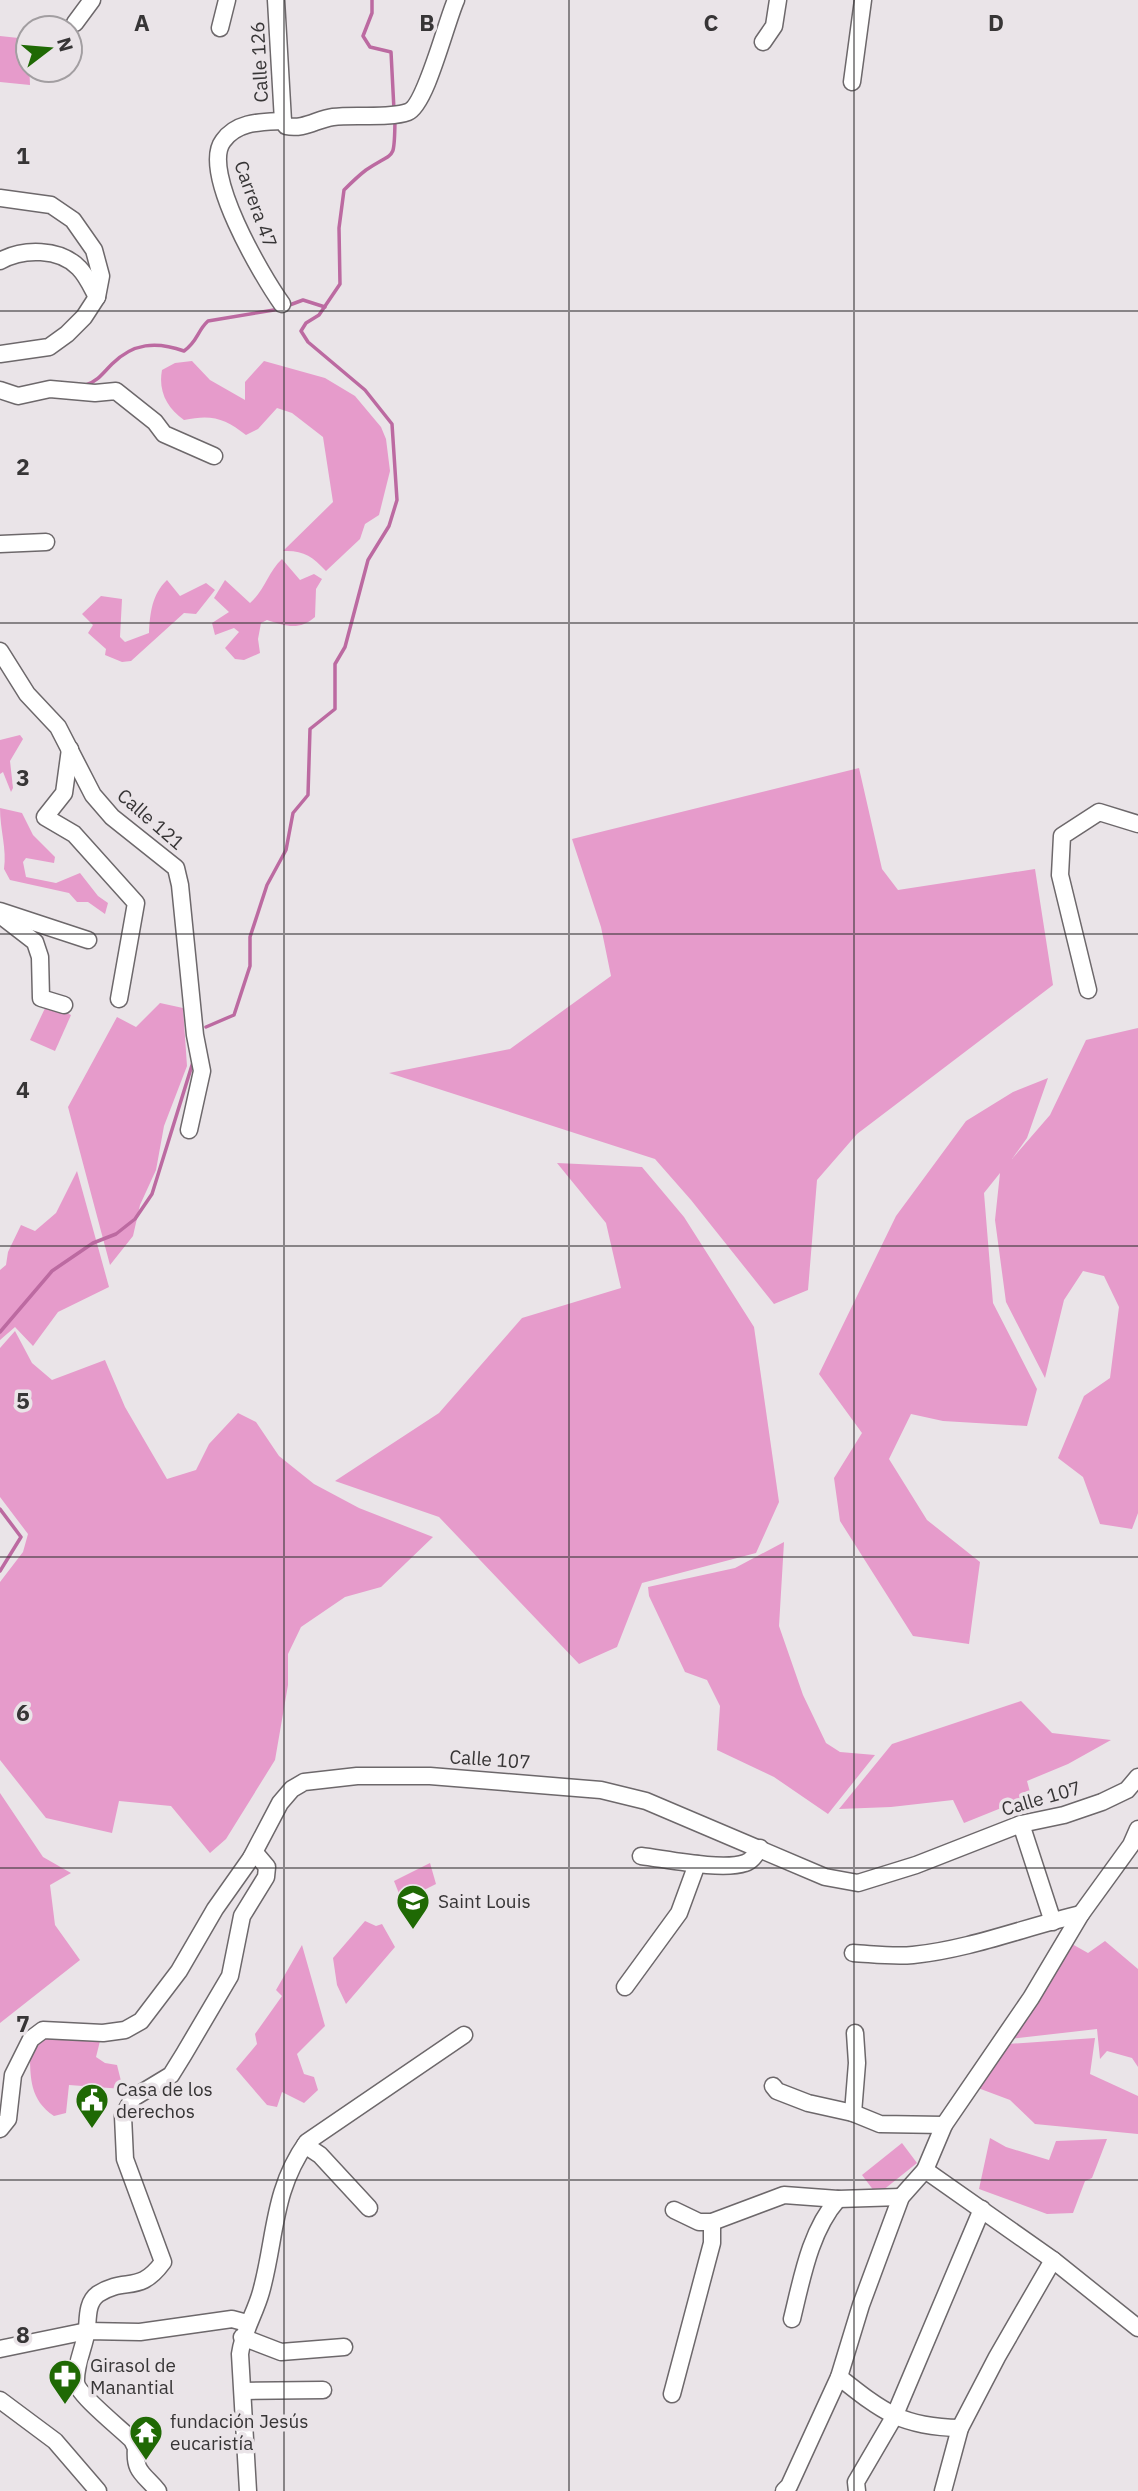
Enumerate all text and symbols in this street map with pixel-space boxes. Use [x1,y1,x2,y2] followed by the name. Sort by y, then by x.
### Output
[134,7,150,37] text: A
[419,7,435,37] text: B
[704,7,719,37] text: C
[988,7,1004,37] text: D
[14,14,84,84] north arrow
[245,21,273,103] street label: Calle 126
[52,34,79,54] text: N
[16,140,30,170] text: 1
[229,157,283,251] street label: Carrera 47
[16,451,30,481] text: 2
[16,762,30,792] text: 3
[112,783,190,855] street label: Calle 121
[16,1074,30,1104] text: 4
[16,1385,30,1415] text: 5
[16,1697,30,1727] text: 6
[449,1744,531,1774] street label: Calle 107
[999,1775,1083,1821] street label: Calle 107
[394,1882,432,1931] school or university icon: Saint Louis
[438,1889,531,1913] place label: Saint Louis
[16,2008,30,2038] text: 7
[116,2077,213,2123] place label: Casa de los derechos
[73,2081,111,2130] public building icon: Casa de los derechos
[16,2319,30,2349] text: 8
[90,2353,176,2399] place label: Girasol de Manantial
[46,2357,84,2406] pharmacy icon: Girasol de Manantial
[170,2409,309,2455] place label: fundación Jesús eucaristía
[127,2413,165,2462] temple icon: fundación Jesús eucaristía

